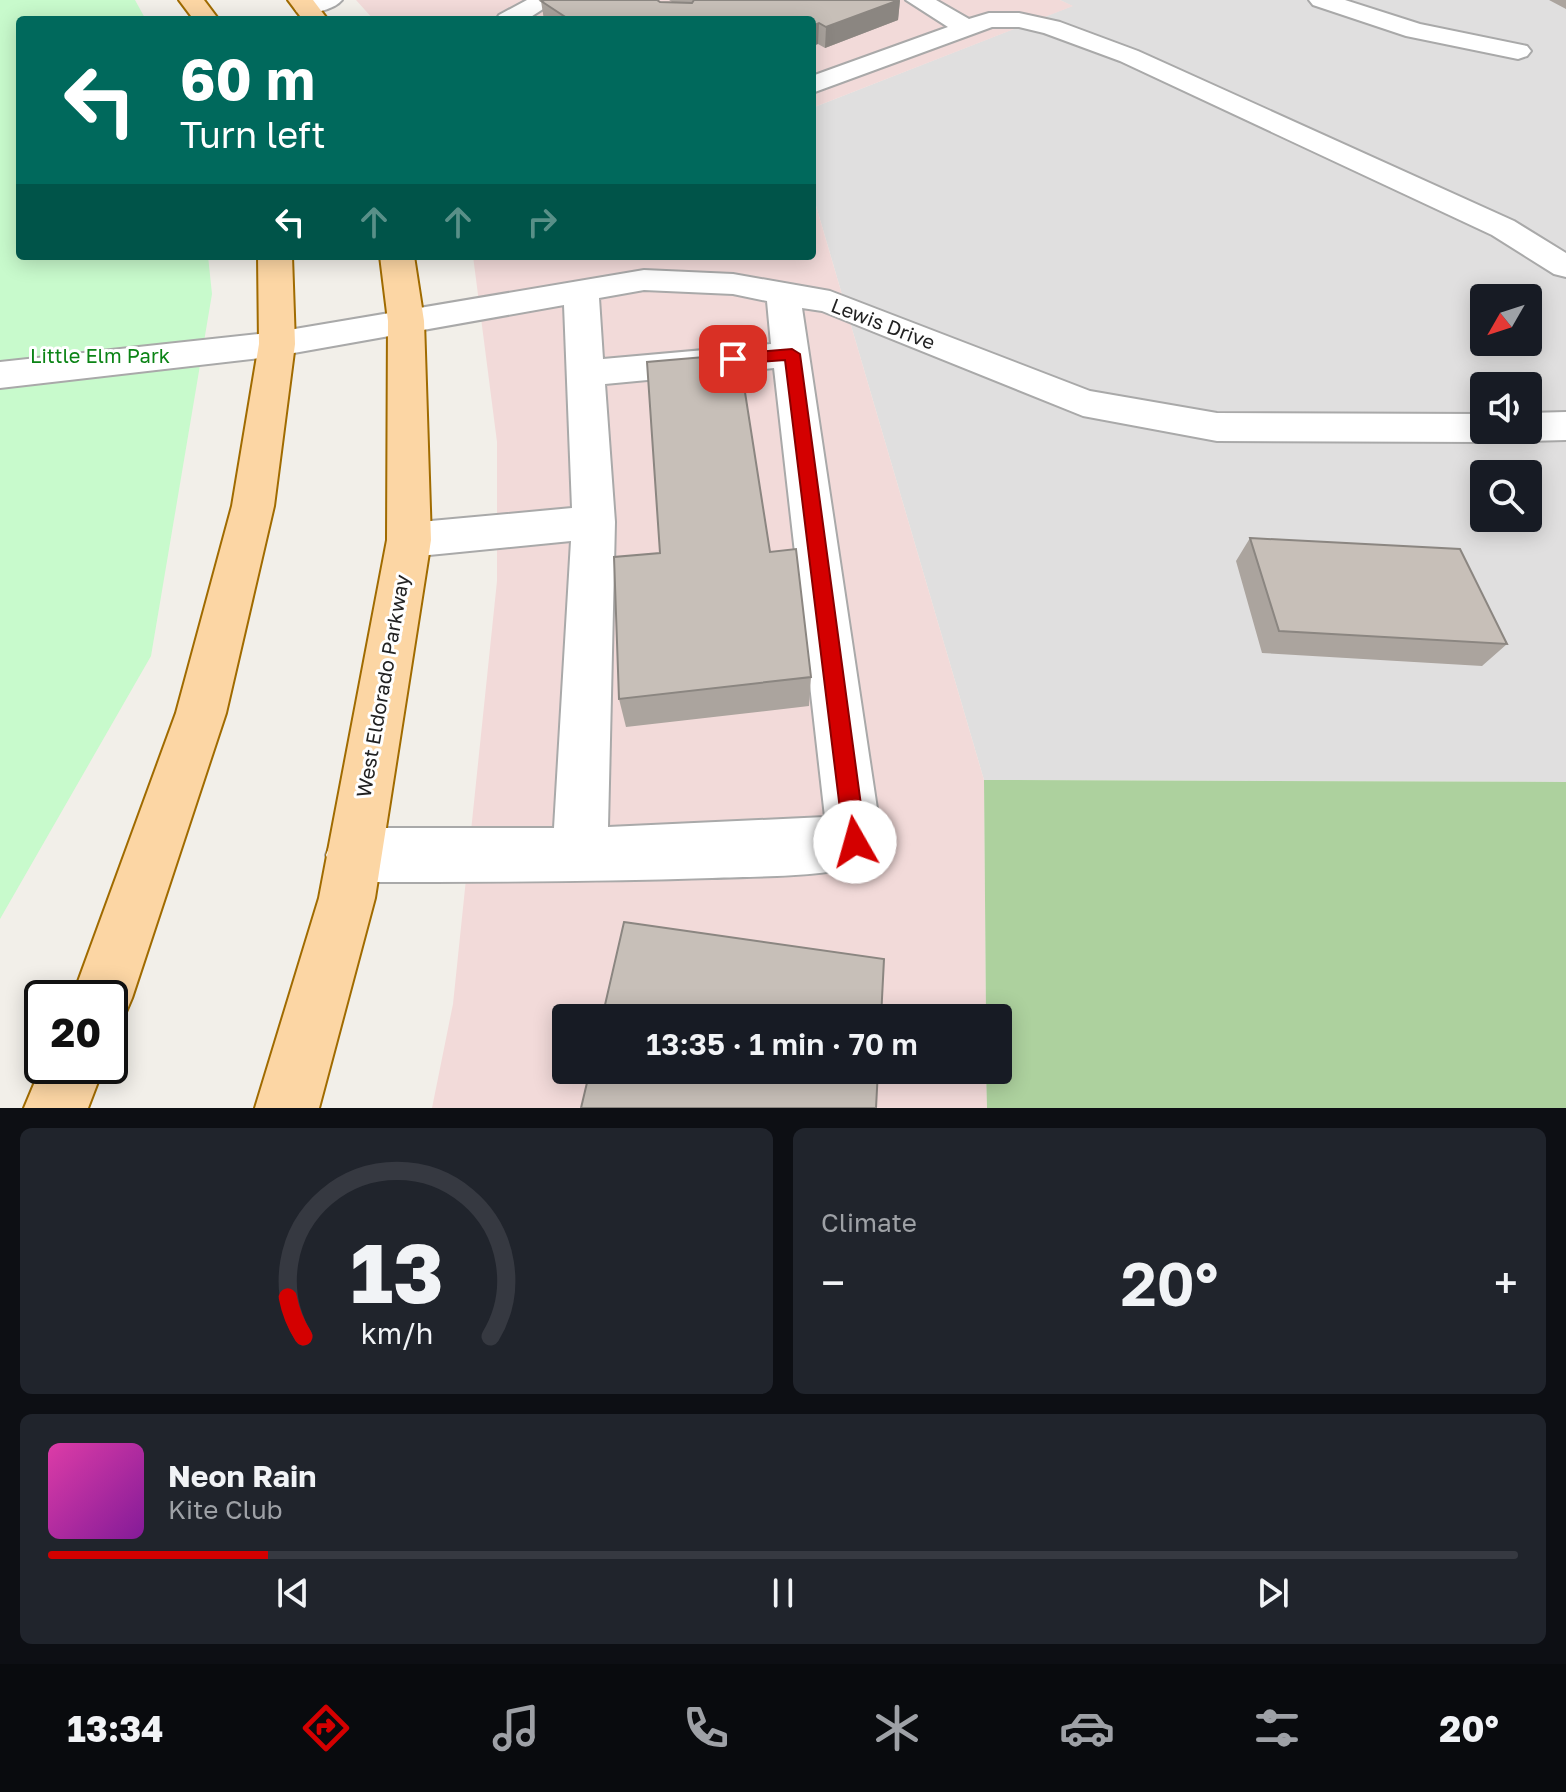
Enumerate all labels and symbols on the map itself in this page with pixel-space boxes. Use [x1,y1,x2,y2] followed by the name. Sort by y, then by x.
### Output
[1470,284,1542,356] north arrow
[828,292,939,354] street label: Lewis Drive
[699,325,767,393] pin
[30,343,170,367] park label: Little Elm Park
[351,573,413,799] street label: West Eldorado Parkway
[813,800,897,884] position arrow
[24,980,128,1084] speed limit sign: 20

